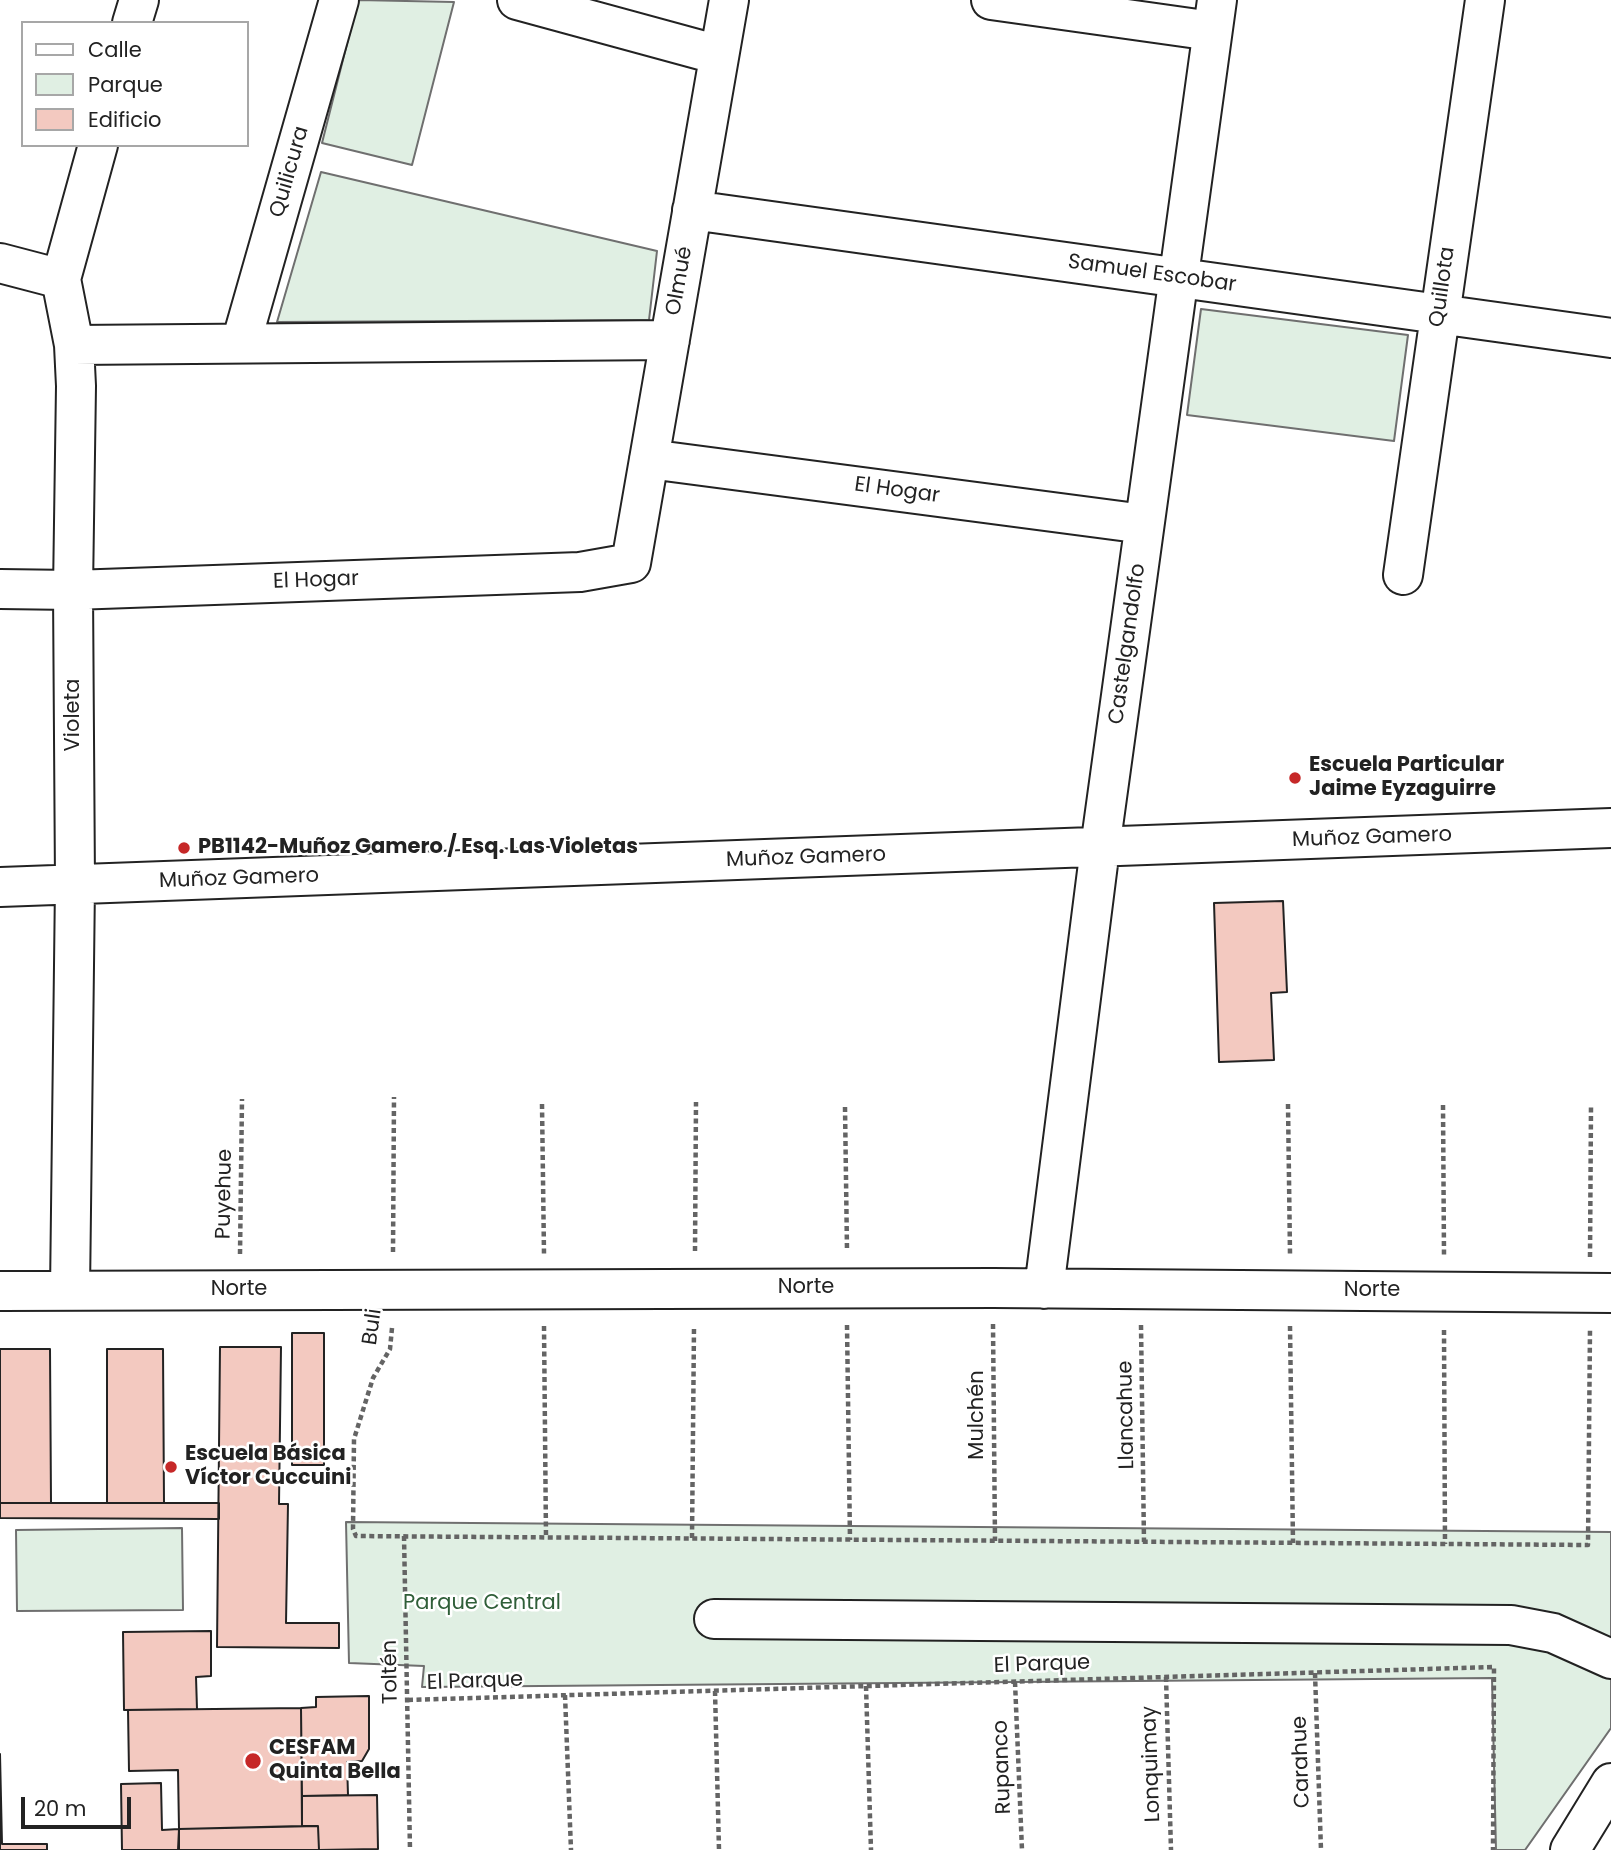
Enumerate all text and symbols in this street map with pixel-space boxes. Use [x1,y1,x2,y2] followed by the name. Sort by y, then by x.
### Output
[21,21,248,147] legend
[88,35,142,64] text: Calle
[88,70,163,99] text: Parque
[88,105,162,134] text: Edificio
[265,123,315,221] street label: Quilicura
[662,244,698,318] street label: Olmué
[1425,245,1461,329] street label: Quillota
[1066,250,1238,298] street label: Samuel Escobar
[853,473,941,509] street label: El Hogar
[1104,562,1152,726] street label: Castelgandolfo
[273,567,359,595] street label: El Hogar
[61,679,87,751] street label: Violeta
[1309,753,1504,803] place label: Escuela Particular Jaime Eyzaguirre
[1287,770,1303,786] marker: Escuela Particular Jaime Eyzaguirre
[1292,823,1452,853] street label: Muñoz Gamero
[198,835,638,861] place label: PB1142-Muñoz Gamero / Esq. Las Violetas
[176,840,192,856] marker: PB1142-Muñoz Gamero / Esq. Las Violetas
[726,843,886,873] street label: Muñoz Gamero
[159,864,319,894] street label: Muñoz Gamero
[212,1149,238,1239] street label: Puyehue
[778,1275,834,1301] street label: Norte
[211,1277,267,1303] street label: Norte
[1344,1278,1400,1304] street label: Norte
[358,1307,388,1347] street label: Buli
[1113,1360,1141,1470] street label: Llancahue
[965,1370,991,1460] street label: Mulchén
[185,1442,351,1492] place label: Escuela Básica Víctor Cuccuini
[163,1459,179,1475] marker: Escuela Básica Víctor Cuccuini
[403,1591,561,1617] park label: Parque Central
[378,1640,404,1704] street label: Toltén
[993,1651,1091,1679] street label: El Parque
[426,1668,524,1696] street label: El Parque
[1137,1705,1167,1823] street label: Lonquimay
[1288,1715,1316,1809] street label: Carahue
[989,1719,1017,1815] street label: Rupanco
[269,1736,401,1786] place label: CESFAM Quinta Bella
[243,1751,263,1771] marker: CESFAM Quinta Bella
[24,1784,135,1828] scale bar
[34,1794,87,1823] text: 20 m

